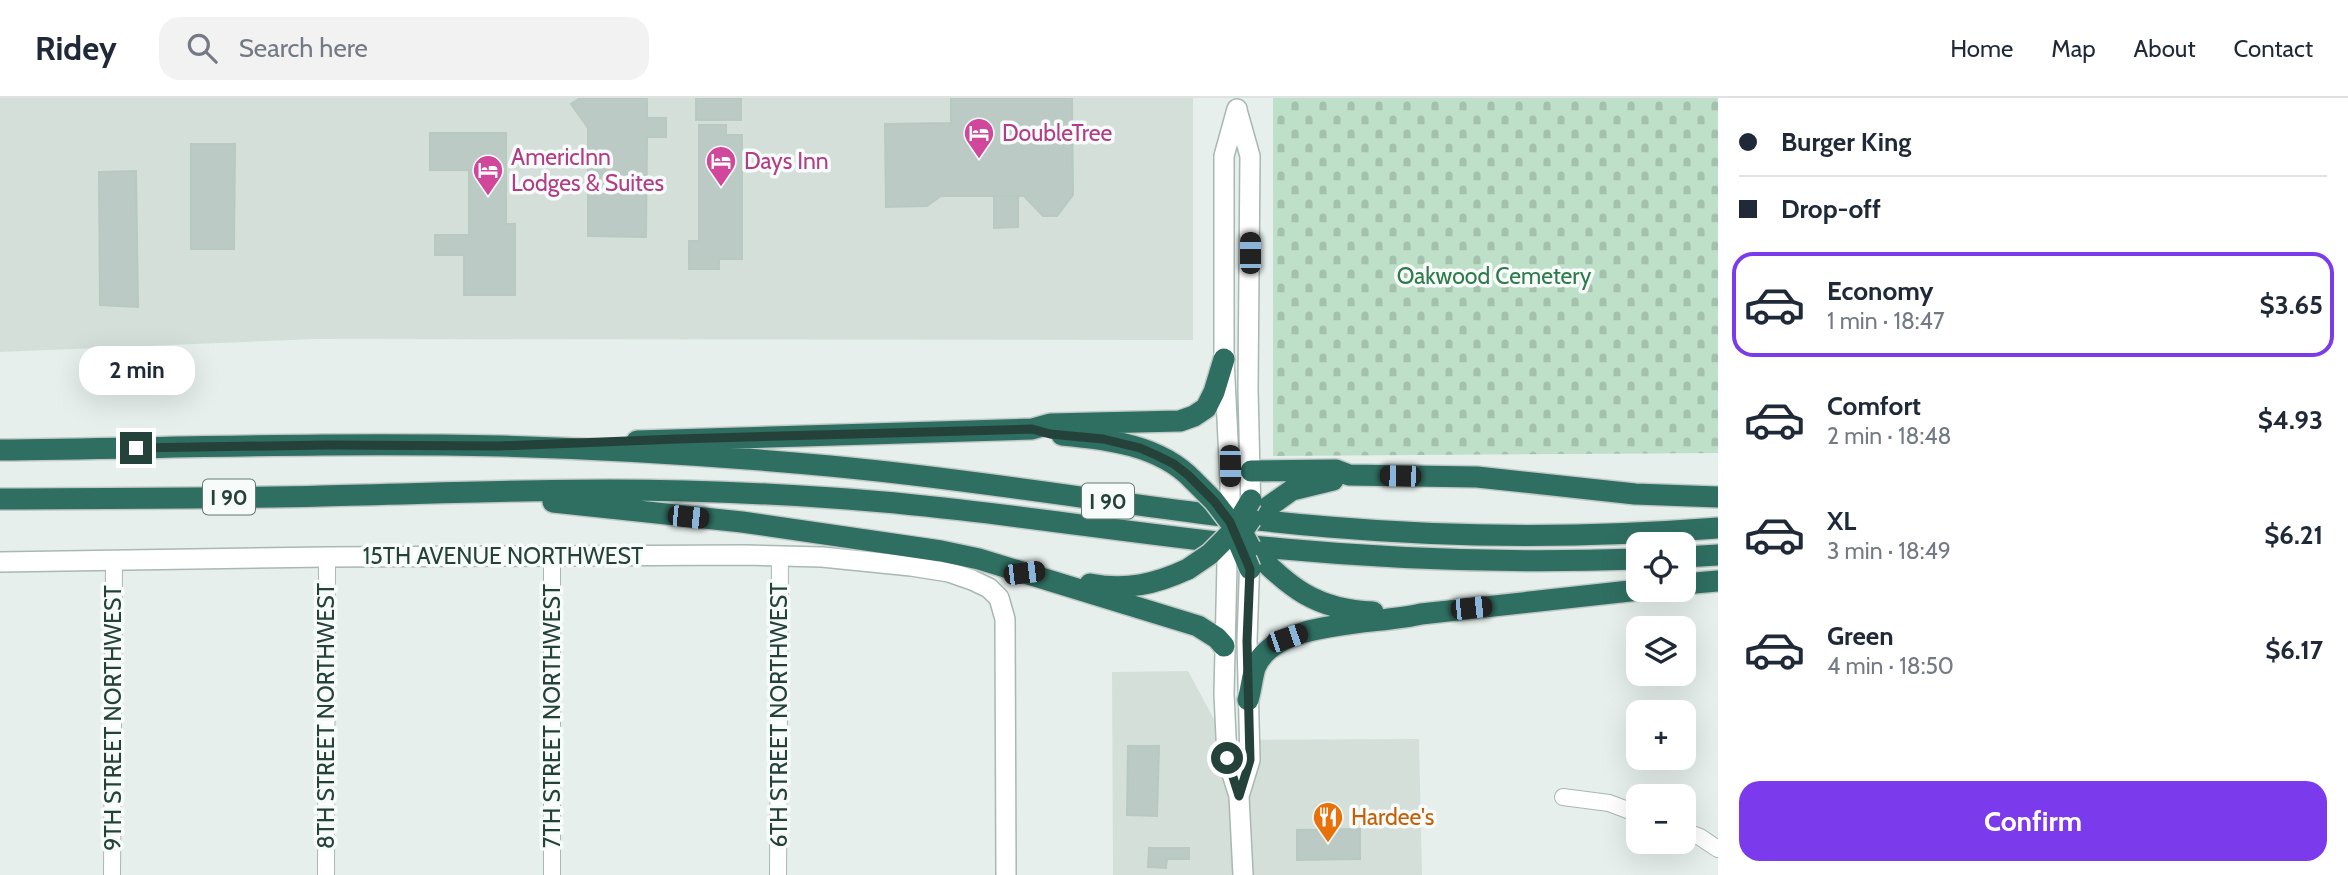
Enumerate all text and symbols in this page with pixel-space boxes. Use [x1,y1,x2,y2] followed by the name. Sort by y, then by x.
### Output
[159,17,649,80] search box
[35,28,117,68] text: Ridey
[183,29,221,67] icon: search
[239,32,368,64] text: Search here
[1950,34,2013,63] text: Home
[2051,34,2096,63] text: Map
[2134,34,2196,63] text: About
[2234,34,2313,63] text: Contact
[962,116,996,160] hotel icon: DoubleTree
[1002,119,1113,147] place label: DoubleTree
[1781,126,1911,158] text: Burger King
[511,143,664,197] place label: AmericInn Lodges & Suites
[704,144,738,188] hotel icon: Days Inn
[744,147,829,175] place label: Days Inn
[471,153,505,197] hotel icon: AmericInn Lodges & Suites
[1781,193,1881,225] text: Drop-off
[1240,232,1261,274] car
[1397,262,1592,290] park label: Oakwood Cemetery
[1743,273,1806,336] icon: car
[1827,275,1933,307] text: Economy
[2260,289,2323,321] text: $3.65
[1827,307,1944,335] text: 1 min · 18:47
[78,346,194,396] callout: 2 min
[109,356,165,384] text: 2 min
[1743,388,1806,451] icon: car
[1827,390,1921,422] text: Comfort
[2258,404,2323,436] text: $4.93
[1827,422,1951,450] text: 2 min · 18:48
[120,432,152,464] route end
[1220,445,1241,487] car
[1379,465,1422,487] car
[203,480,255,514] road number: I 90
[1082,484,1134,518] road number: I 90
[1743,503,1806,566] icon: car
[667,504,710,530] car
[1827,505,1856,537] text: XL
[2264,519,2323,551] text: $6.21
[1626,532,1696,854] map controls
[1626,532,1696,602] button: locate
[1827,537,1951,565] text: 3 min · 18:49
[363,542,643,570] street label: 15TH AVENUE NORTHWEST
[1002,560,1047,586] car
[312,583,340,849] street label: 8TH STREET NORTHWEST
[765,583,793,847] street label: 6TH STREET NORTHWEST
[538,584,566,848] street label: 7TH STREET NORTHWEST
[99,585,127,851] street label: 9TH STREET NORTHWEST
[1450,595,1493,621] car
[1626,616,1696,686] button: layers
[1743,618,1806,681] icon: car
[1827,620,1894,652] text: Green
[1264,621,1311,655] car
[2265,634,2323,666] text: $6.17
[1827,652,1954,680] text: 4 min · 18:50
[1626,700,1696,770] button: +
[1211,742,1243,774] route start
[1739,781,2327,861] button: Confirm
[1626,784,1696,854] button: −
[1311,800,1345,844] restaurant icon: Hardee's
[1351,803,1434,831] place label: Hardee's

